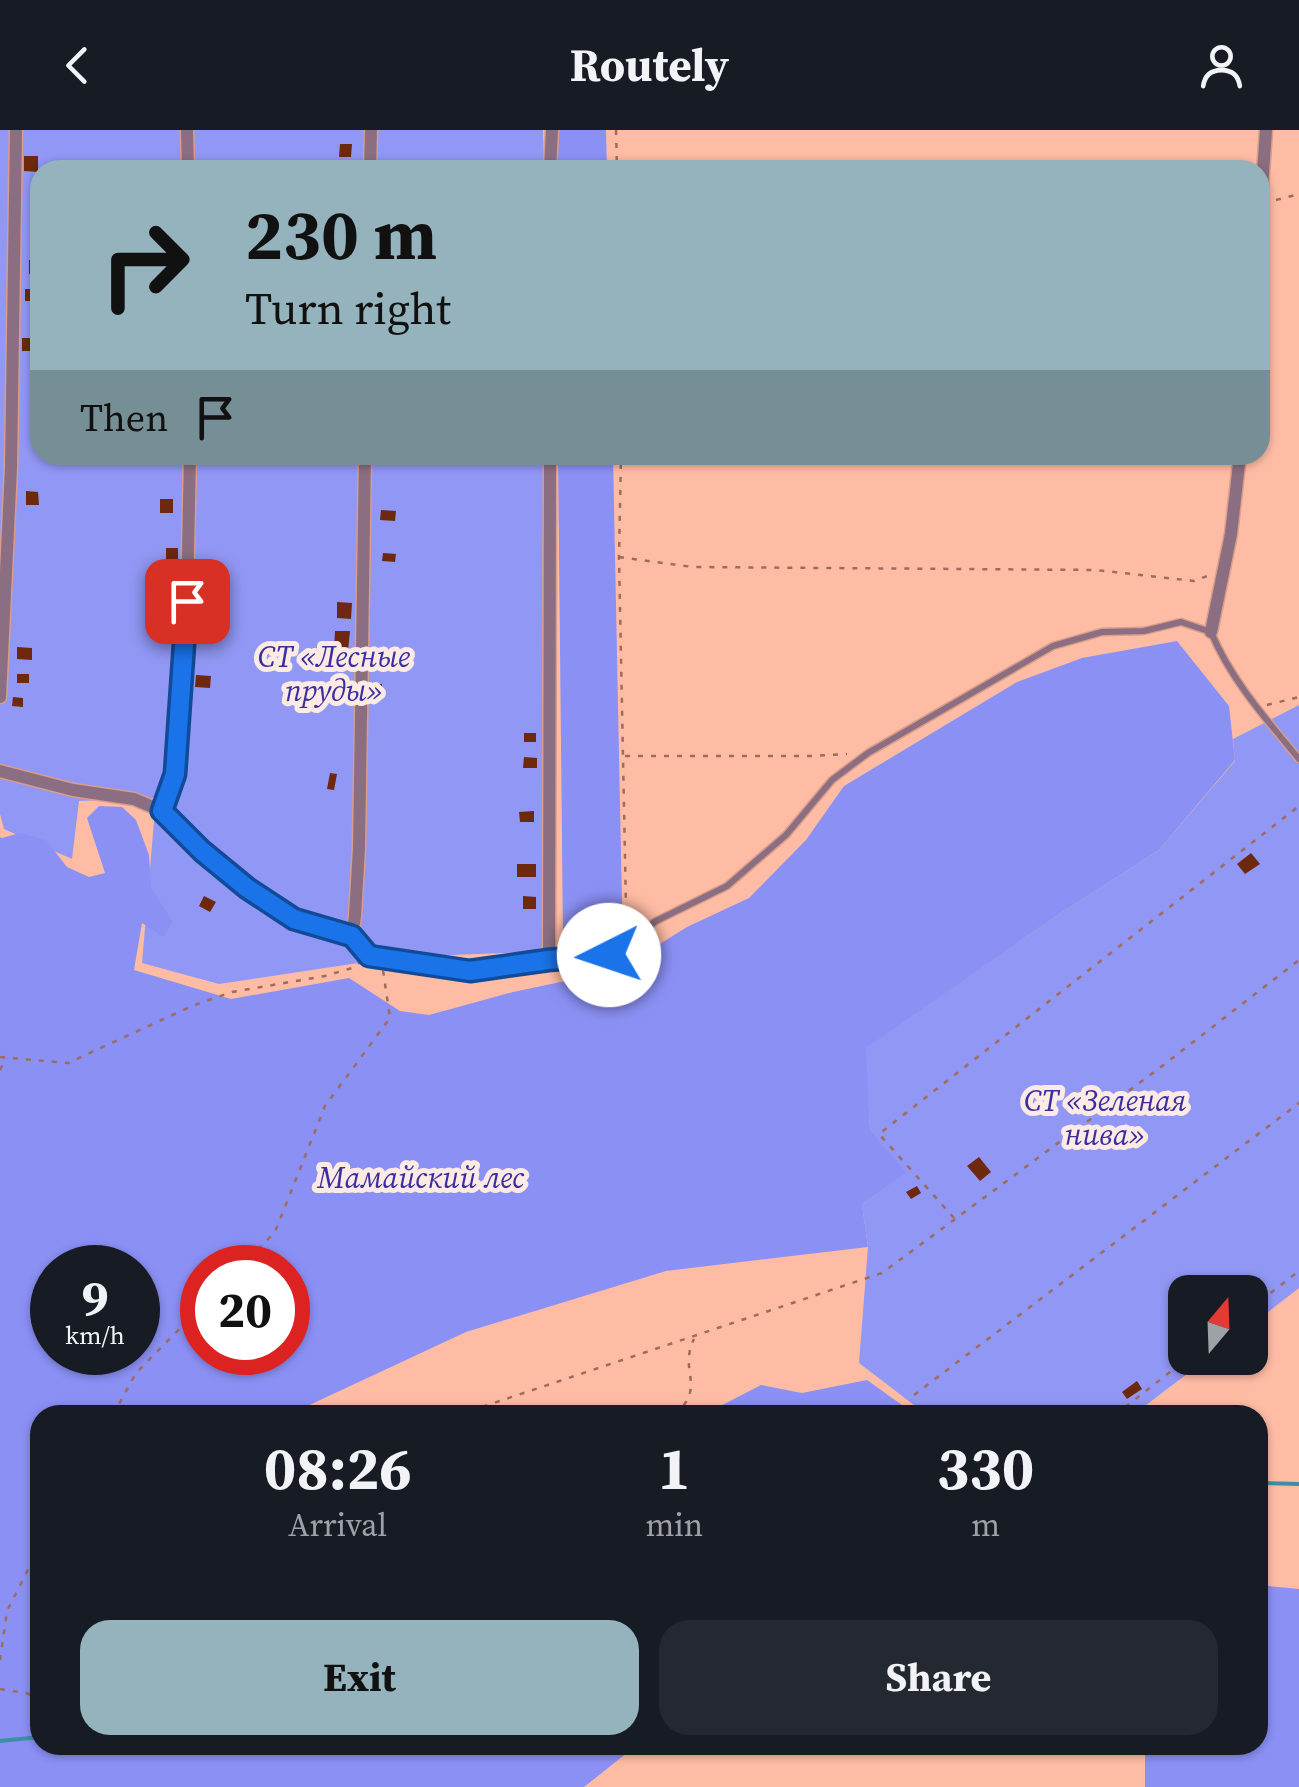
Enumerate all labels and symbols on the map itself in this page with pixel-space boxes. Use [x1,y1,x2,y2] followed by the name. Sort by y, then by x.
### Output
[145,559,230,644] pin
[258,636,410,711] park label: СТ «Лесные пруды»
[557,903,661,1007] position arrow
[1024,1080,1186,1155] park label: СТ «Зеленая нива»
[316,1157,525,1198] park label: Мамайский лес
[180,1245,310,1375] speed limit sign: 20
[1168,1275,1268,1375] north arrow

